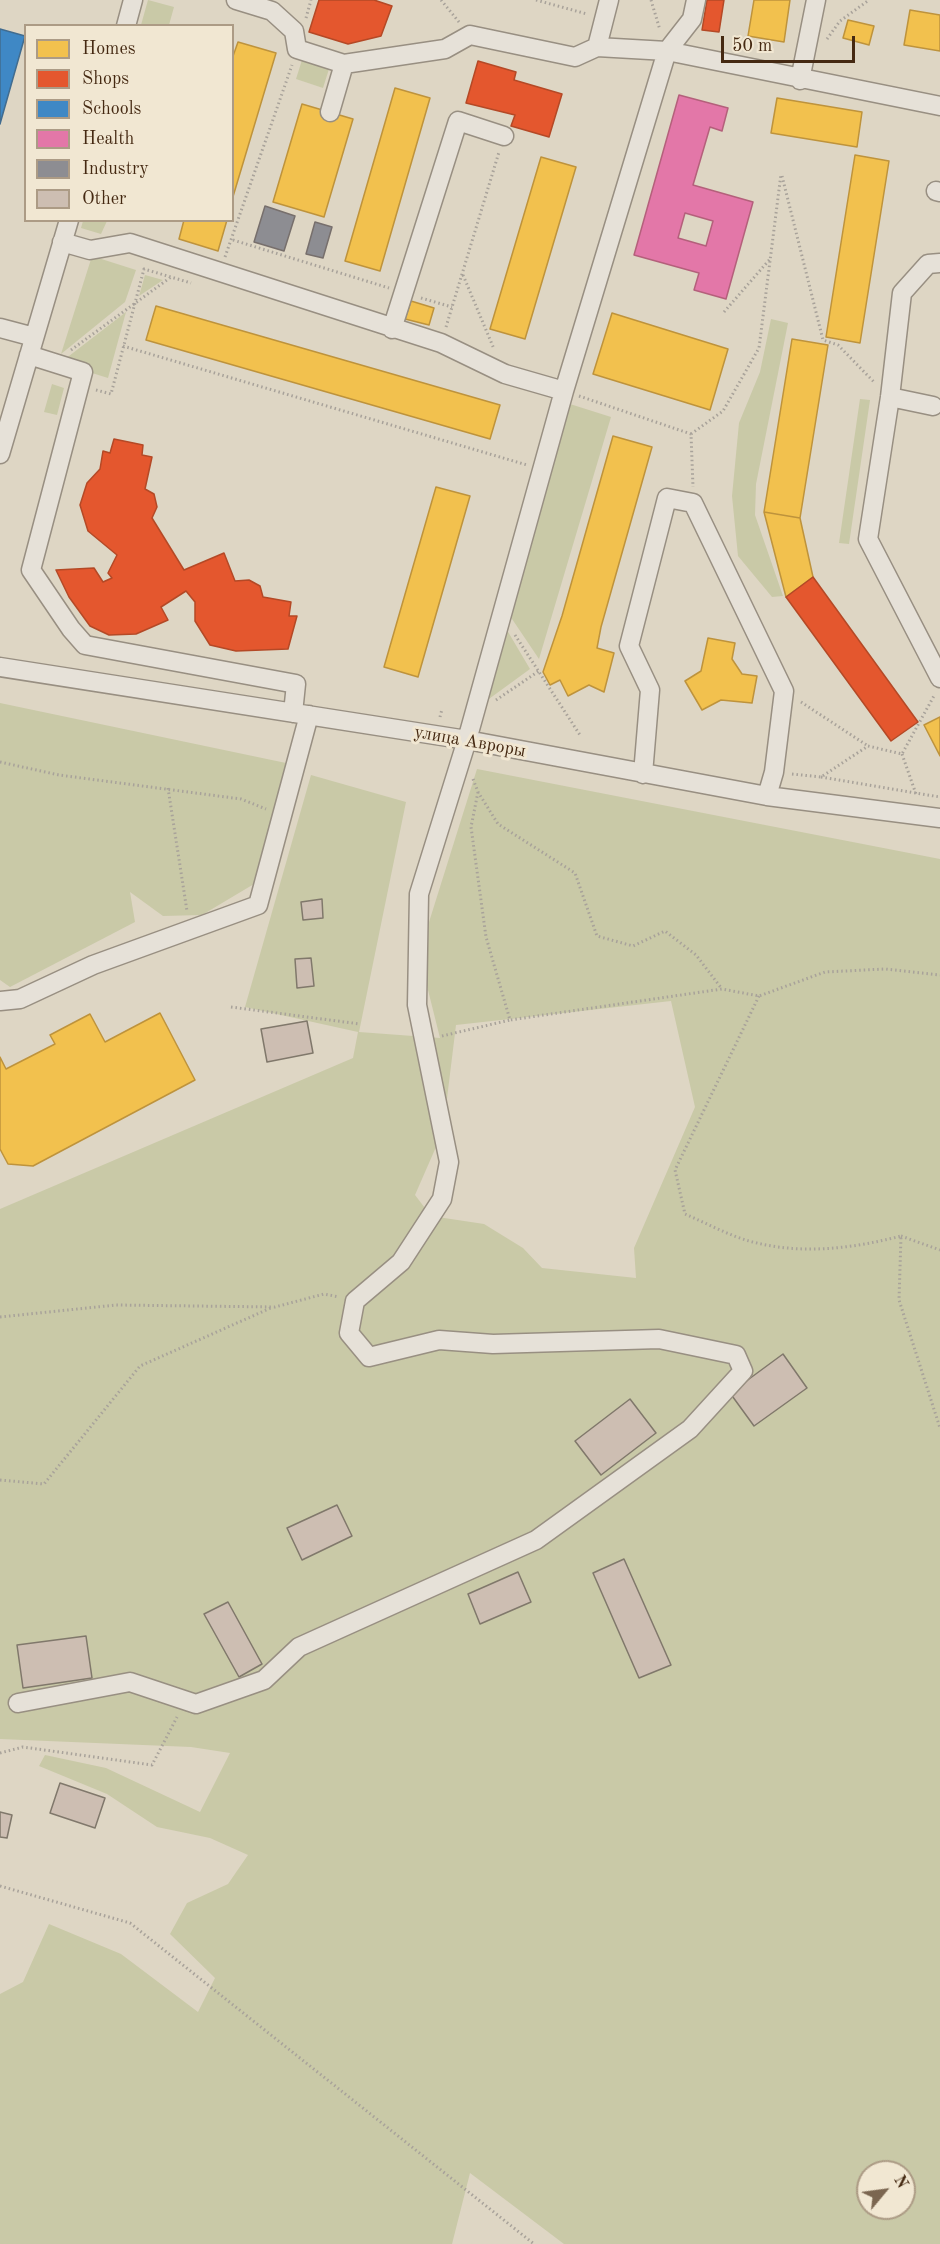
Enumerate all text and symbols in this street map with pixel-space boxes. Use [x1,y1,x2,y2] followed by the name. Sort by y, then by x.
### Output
[24,24,234,222] legend
[724,24,858,62] scale bar
[732,37,772,55] text: 50 m
[82,40,136,58] text: Homes
[82,70,129,88] text: Shops
[82,100,141,118] text: Schools
[82,130,134,148] text: Health
[82,160,149,178] text: Industry
[82,190,126,208] text: Other
[413,722,527,762] street label: улица Авроры
[856,2160,916,2220] north arrow
[890,2173,910,2191] text: N

